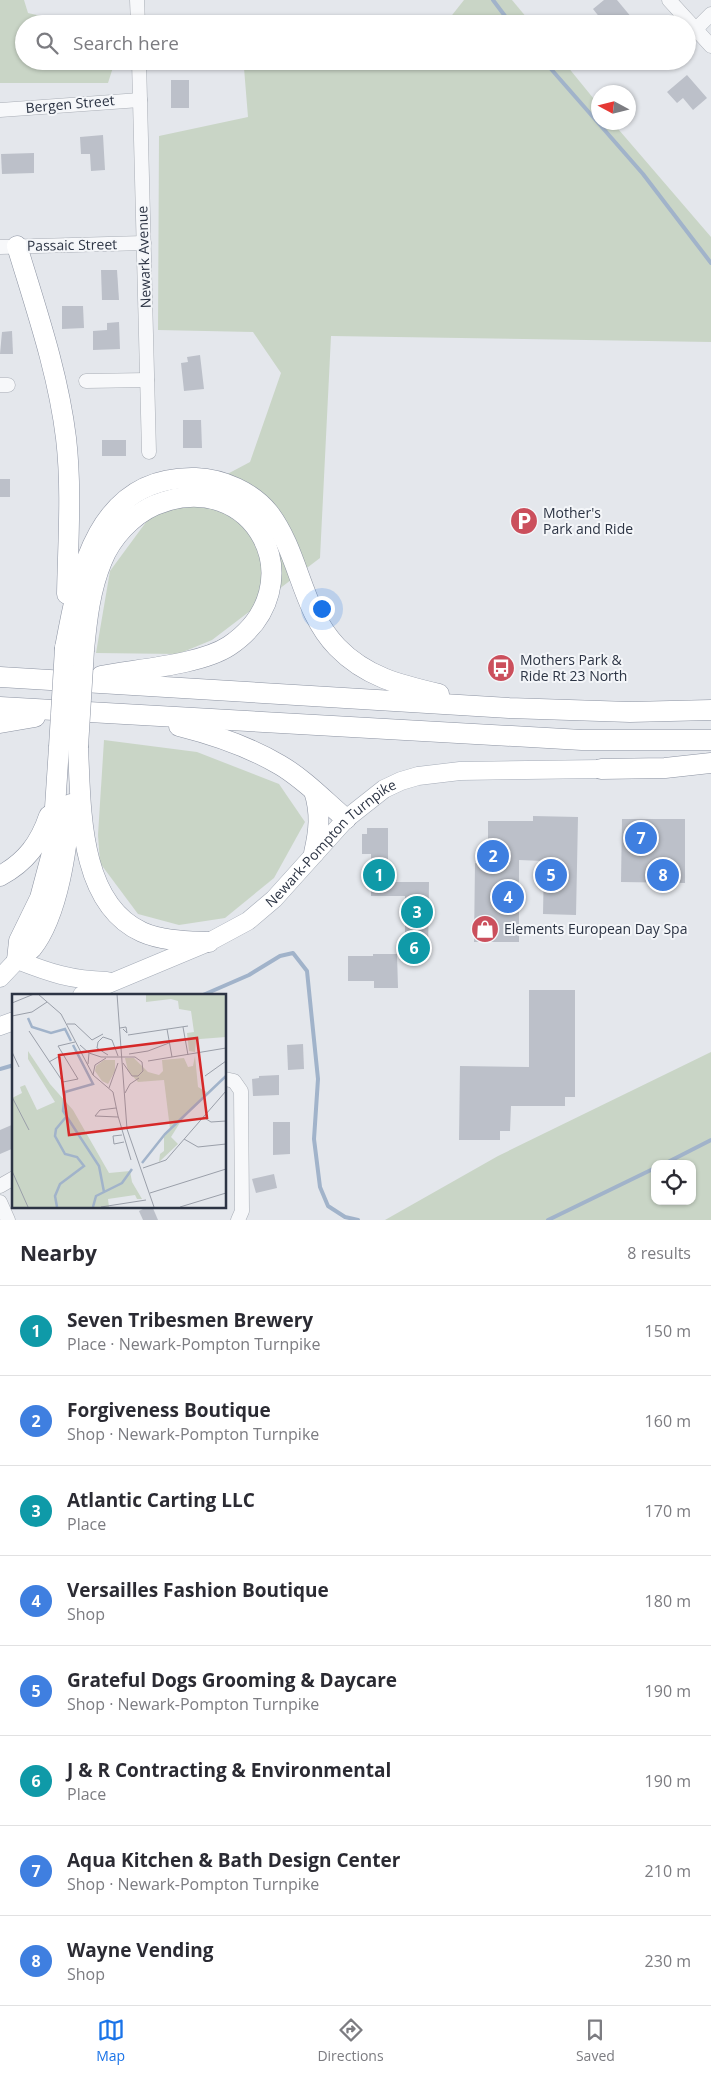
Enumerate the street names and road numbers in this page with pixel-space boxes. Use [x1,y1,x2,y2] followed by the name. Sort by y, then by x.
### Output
[25,90,115,117] street label: Bergen Street
[132,205,155,309] street label: Newark Avenue
[27,234,117,255] street label: Passaic Street
[261,775,399,911] street label: Newark-Pompton Turnpike

